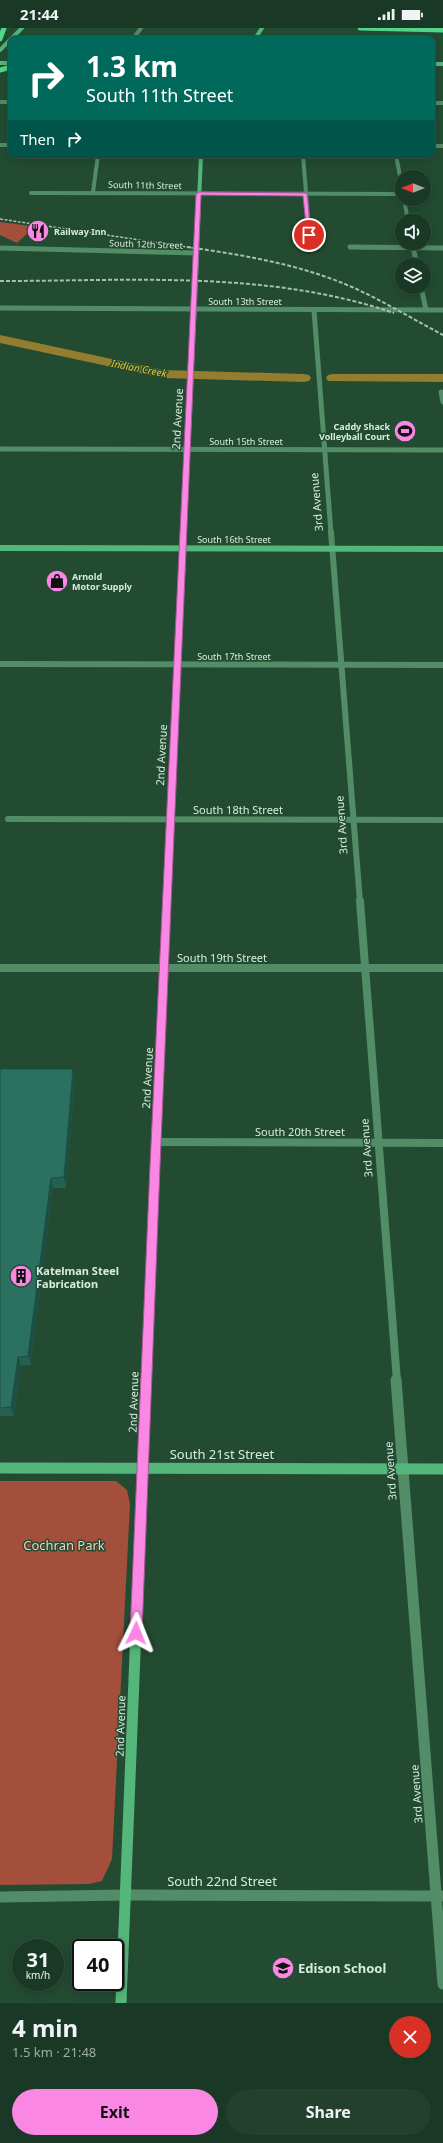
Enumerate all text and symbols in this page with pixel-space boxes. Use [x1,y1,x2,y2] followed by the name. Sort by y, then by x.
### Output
[20,4,59,24] text: 21:44
[86,47,178,85] text: 1.3 km
[20,52,72,104] icon: right
[86,83,233,107] text: South 11th Street
[63,128,85,150] icon: right
[20,129,55,149] text: Then
[395,170,431,206] north arrow
[395,170,431,294] map controls
[108,178,183,192] street label: South 11th Street
[395,214,431,250] button: sound
[25,218,51,244] restaurant icon: Railway Inn
[292,218,326,252] pin
[298,224,320,246] icon: arrive
[54,225,107,238] place label: Railway Inn
[109,236,184,252] street label: South 12th Street
[395,258,431,294] button: layers
[208,295,283,308] street label: South 13th Street
[109,356,169,380] water label: Indian Creek
[168,388,186,450] street label: 2nd Avenue
[392,418,418,444] sports icon: Caddy Shack Volleyball Court
[319,420,390,443] place label: Caddy Shack Volleyball Court
[209,435,284,448] street label: South 15th Street
[306,472,326,532] street label: 3rd Avenue
[197,533,272,546] street label: South 16th Street
[44,568,70,594] shop icon: Arnold Motor Supply
[72,570,133,593] place label: Arnold Motor Supply
[197,650,272,663] street label: South 17th Street
[152,724,170,786] street label: 2nd Avenue
[331,795,351,855] street label: 3rd Avenue
[193,802,283,817] street label: South 18th Street
[177,950,267,965] street label: South 19th Street
[138,1047,156,1109] street label: 2nd Avenue
[356,1118,376,1178] street label: 3rd Avenue
[255,1124,345,1139] street label: South 20th Street
[8,1263,34,1289] building icon: Katelman Steel Fabrication
[36,1263,119,1291] place label: Katelman Steel Fabrication
[124,1371,142,1433] street label: 2nd Avenue
[380,1441,400,1501] street label: 3rd Avenue
[170,1445,275,1463] street label: South 21st Street
[23,1536,105,1554] park label: Cochran Park
[115,1612,157,1654] position arrow
[111,1695,129,1757] street label: 2nd Avenue
[406,1764,426,1824] street label: 3rd Avenue
[167,1872,277,1890] street label: South 22nd Street
[72,1939,124,1991] speed limit sign: 40
[27,1946,49,1973] text: 31
[270,1955,296,1981] school or university icon: Edison School
[298,1959,386,1977] place label: Edison School
[26,1968,50,1982] text: km/h
[12,2011,78,2044] text: 4 min
[389,2016,431,2058] button: close
[12,2043,96,2061] text: 1.5 km · 21:48
[12,2089,218,2135] button: Exit
[226,2089,431,2135] button: Share

